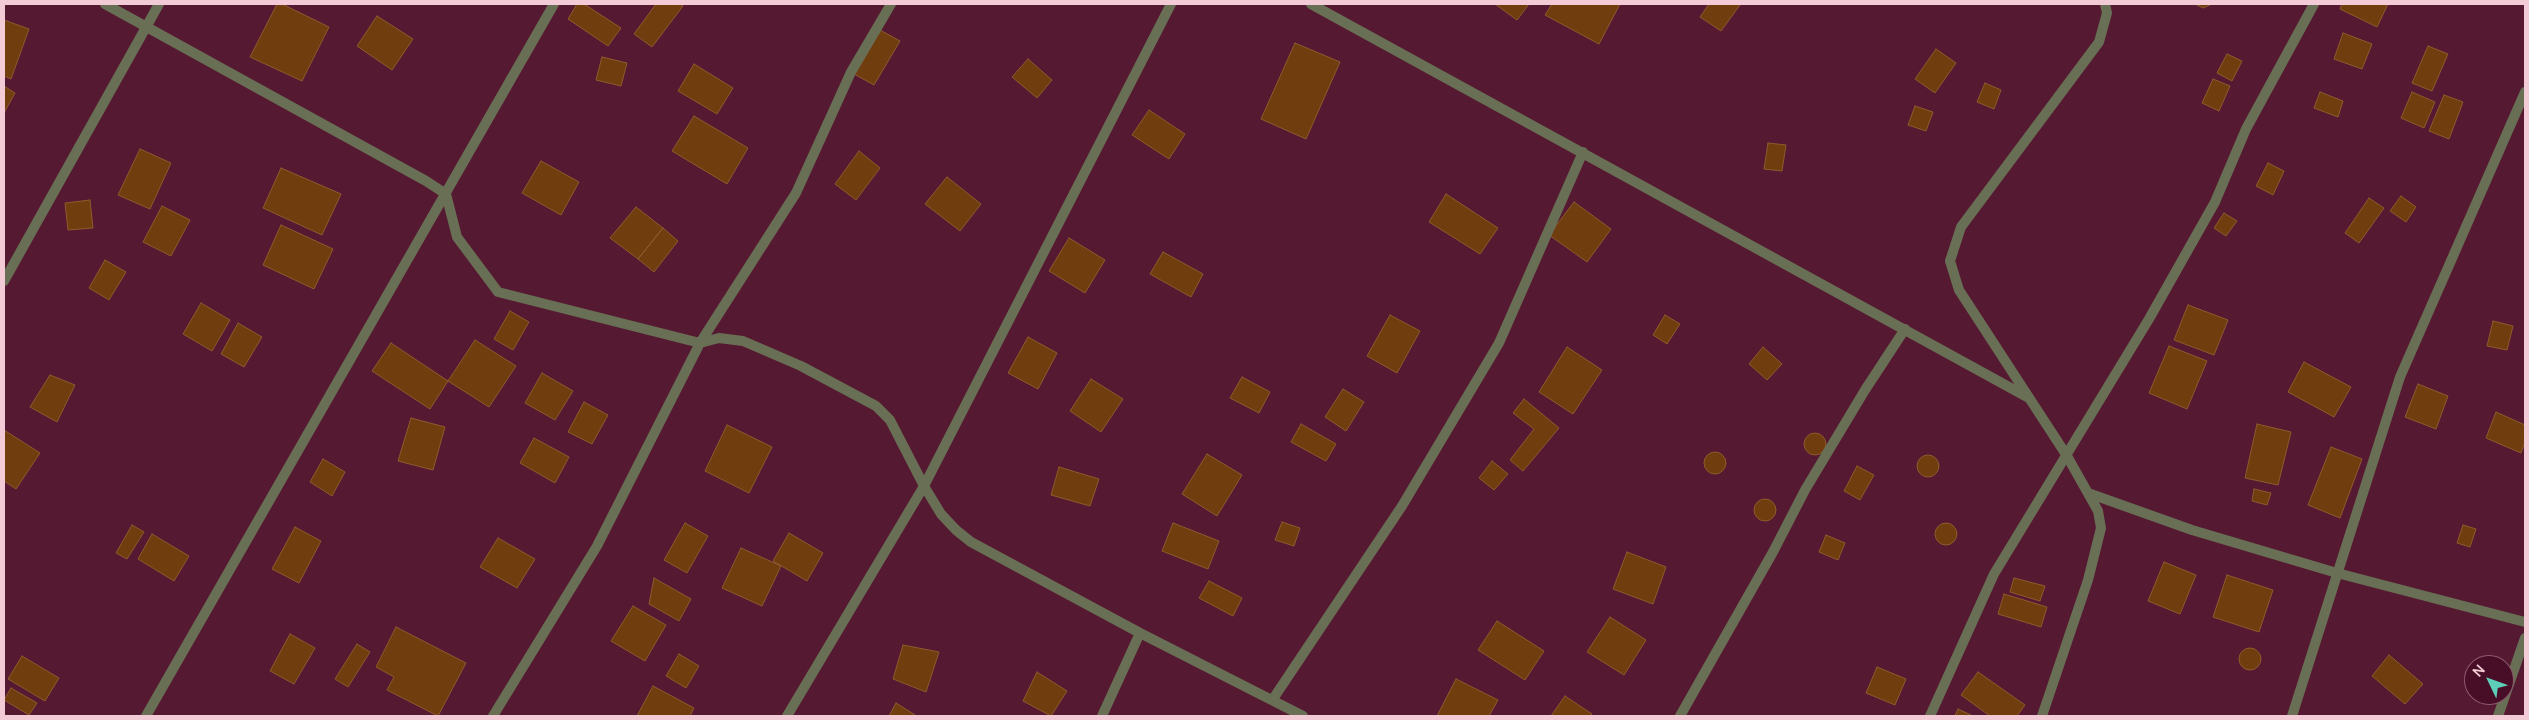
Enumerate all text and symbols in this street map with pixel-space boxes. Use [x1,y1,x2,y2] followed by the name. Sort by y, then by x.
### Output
[2464,655,2514,705] north arrow
[2468,660,2489,680] text: N

